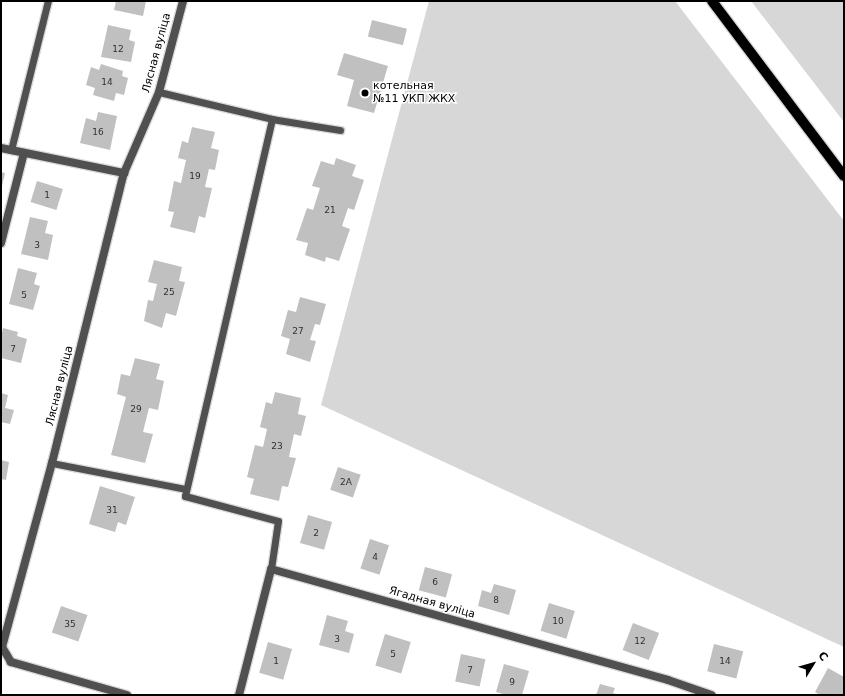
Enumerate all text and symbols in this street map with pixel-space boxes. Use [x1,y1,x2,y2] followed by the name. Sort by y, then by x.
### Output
[140,12,174,94] street label: Лясная вуліца
[112,44,124,54] house number: 12
[101,77,113,87] house number: 14
[373,80,455,106] place label: котельная №11 УКП ЖКХ
[360,88,370,98] marker: котельная №11 УКП ЖКХ
[92,127,104,137] house number: 16
[189,171,201,181] house number: 19
[44,190,50,200] house number: 1
[324,205,336,215] house number: 21
[34,240,40,250] house number: 3
[163,287,175,297] house number: 25
[21,290,27,300] house number: 5
[292,326,304,336] house number: 27
[10,344,16,354] house number: 7
[44,344,76,428] street label: Лясная вуліца
[130,404,142,414] house number: 29
[271,441,283,451] house number: 23
[340,477,352,487] house number: 2А
[106,505,118,515] house number: 31
[313,528,319,538] house number: 2
[372,552,378,562] house number: 4
[432,577,438,587] house number: 6
[387,584,477,622] street label: Ягадная вуліца
[493,595,499,605] house number: 8
[552,616,564,626] house number: 10
[64,619,76,629] house number: 35
[334,634,340,644] house number: 3
[634,636,646,646] house number: 12
[793,644,833,684] north arrow
[390,649,396,659] house number: 5
[815,649,831,664] text: С
[273,656,279,666] house number: 1
[719,656,731,666] house number: 14
[467,665,473,675] house number: 7
[509,677,515,687] house number: 9

